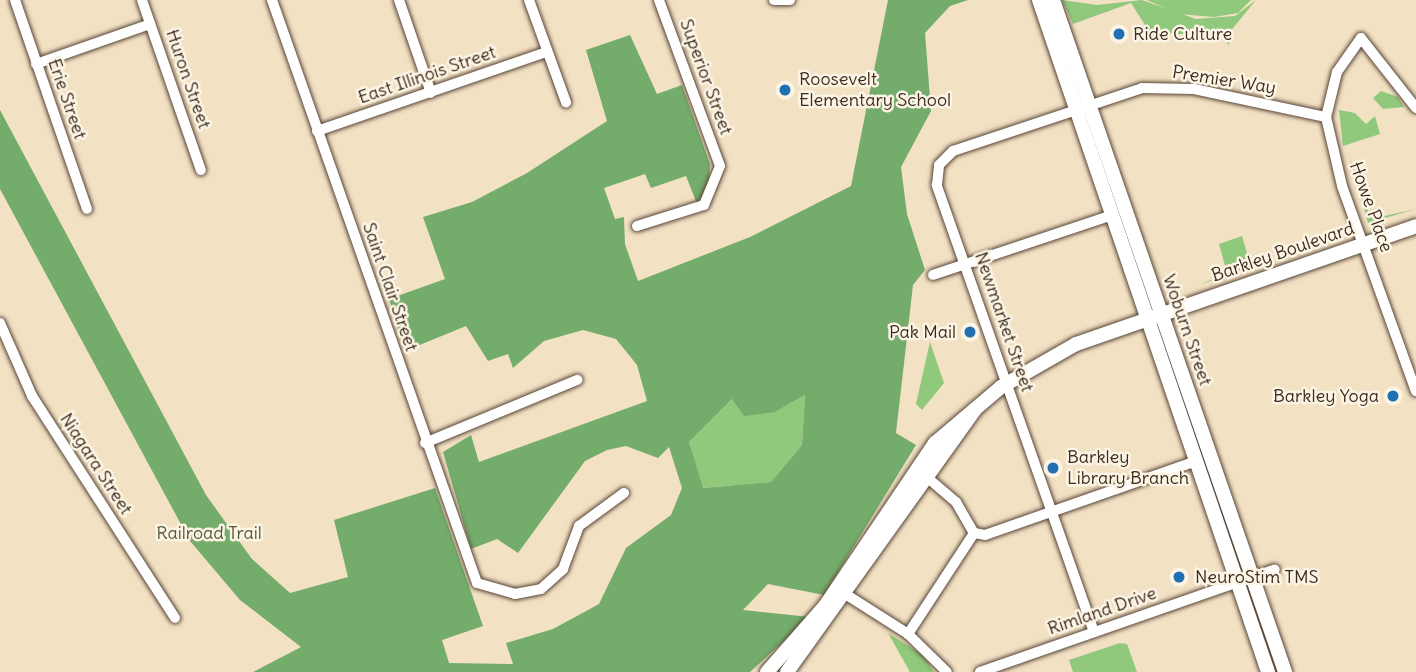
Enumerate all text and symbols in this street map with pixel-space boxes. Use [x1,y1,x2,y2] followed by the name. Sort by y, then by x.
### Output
[675,16,737,138] street label: Superior Street
[1133,23,1232,45] place label: Ride Culture
[1111,26,1127,42] marker: Ride Culture
[161,27,215,131] street label: Huron Street
[355,41,499,109] street label: East Illinois Street
[43,56,91,142] street label: Erie Street
[1171,61,1277,99] street label: Premier Way
[799,69,951,112] place label: Roosevelt Elementary School
[777,82,793,98] marker: Roosevelt Elementary School
[1345,159,1397,255] street label: Howe Place
[1209,217,1357,287] street label: Barkley Boulevard
[358,220,422,354] street label: Saint Clair Street
[970,249,1038,395] street label: Newmarket Street
[1158,271,1216,389] street label: Woburn Street
[889,321,956,343] place label: Pak Mail
[962,324,978,340] marker: Pak Mail
[1273,385,1379,407] place label: Barkley Yoga
[1385,388,1401,404] marker: Barkley Yoga
[55,409,137,519] street label: Niagara Street
[1067,447,1189,490] place label: Barkley Library Branch
[1045,460,1061,476] marker: Barkley Library Branch
[156,522,262,544] park label: Railroad Trail
[1195,566,1319,588] place label: NeuroStim TMS
[1169,567,1189,587] marker: NeuroStim TMS
[1045,582,1159,640] street label: Rimland Drive

